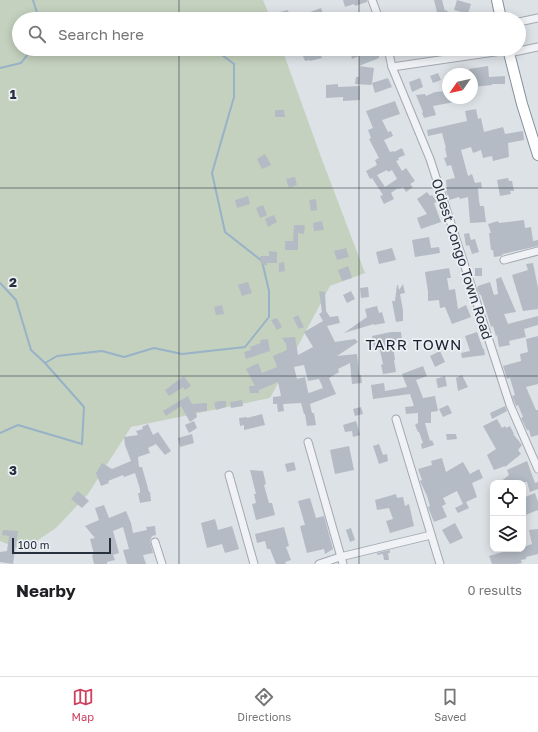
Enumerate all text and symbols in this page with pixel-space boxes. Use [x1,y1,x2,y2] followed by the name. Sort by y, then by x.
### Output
[12,12,526,56] search box
[26,23,48,45] icon: search
[58,25,144,43] text: Search here
[442,68,478,104] north arrow
[10,86,17,102] text: 1
[428,176,497,342] street label: Oldest Congo Town Road
[9,274,17,290] text: 2
[365,335,463,353] district label: TARR TOWN
[9,462,17,478] text: 3
[490,480,526,552] map controls
[490,480,526,516] button: locate
[490,516,526,552] button: layers
[12,536,111,555] scale bar
[18,538,49,551] text: 100 m
[16,580,76,601] text: Nearby
[467,582,522,598] text: 0 results
[72,686,94,723] tab: Map
[237,686,291,723] tab: Directions
[434,686,466,723] tab: Saved

